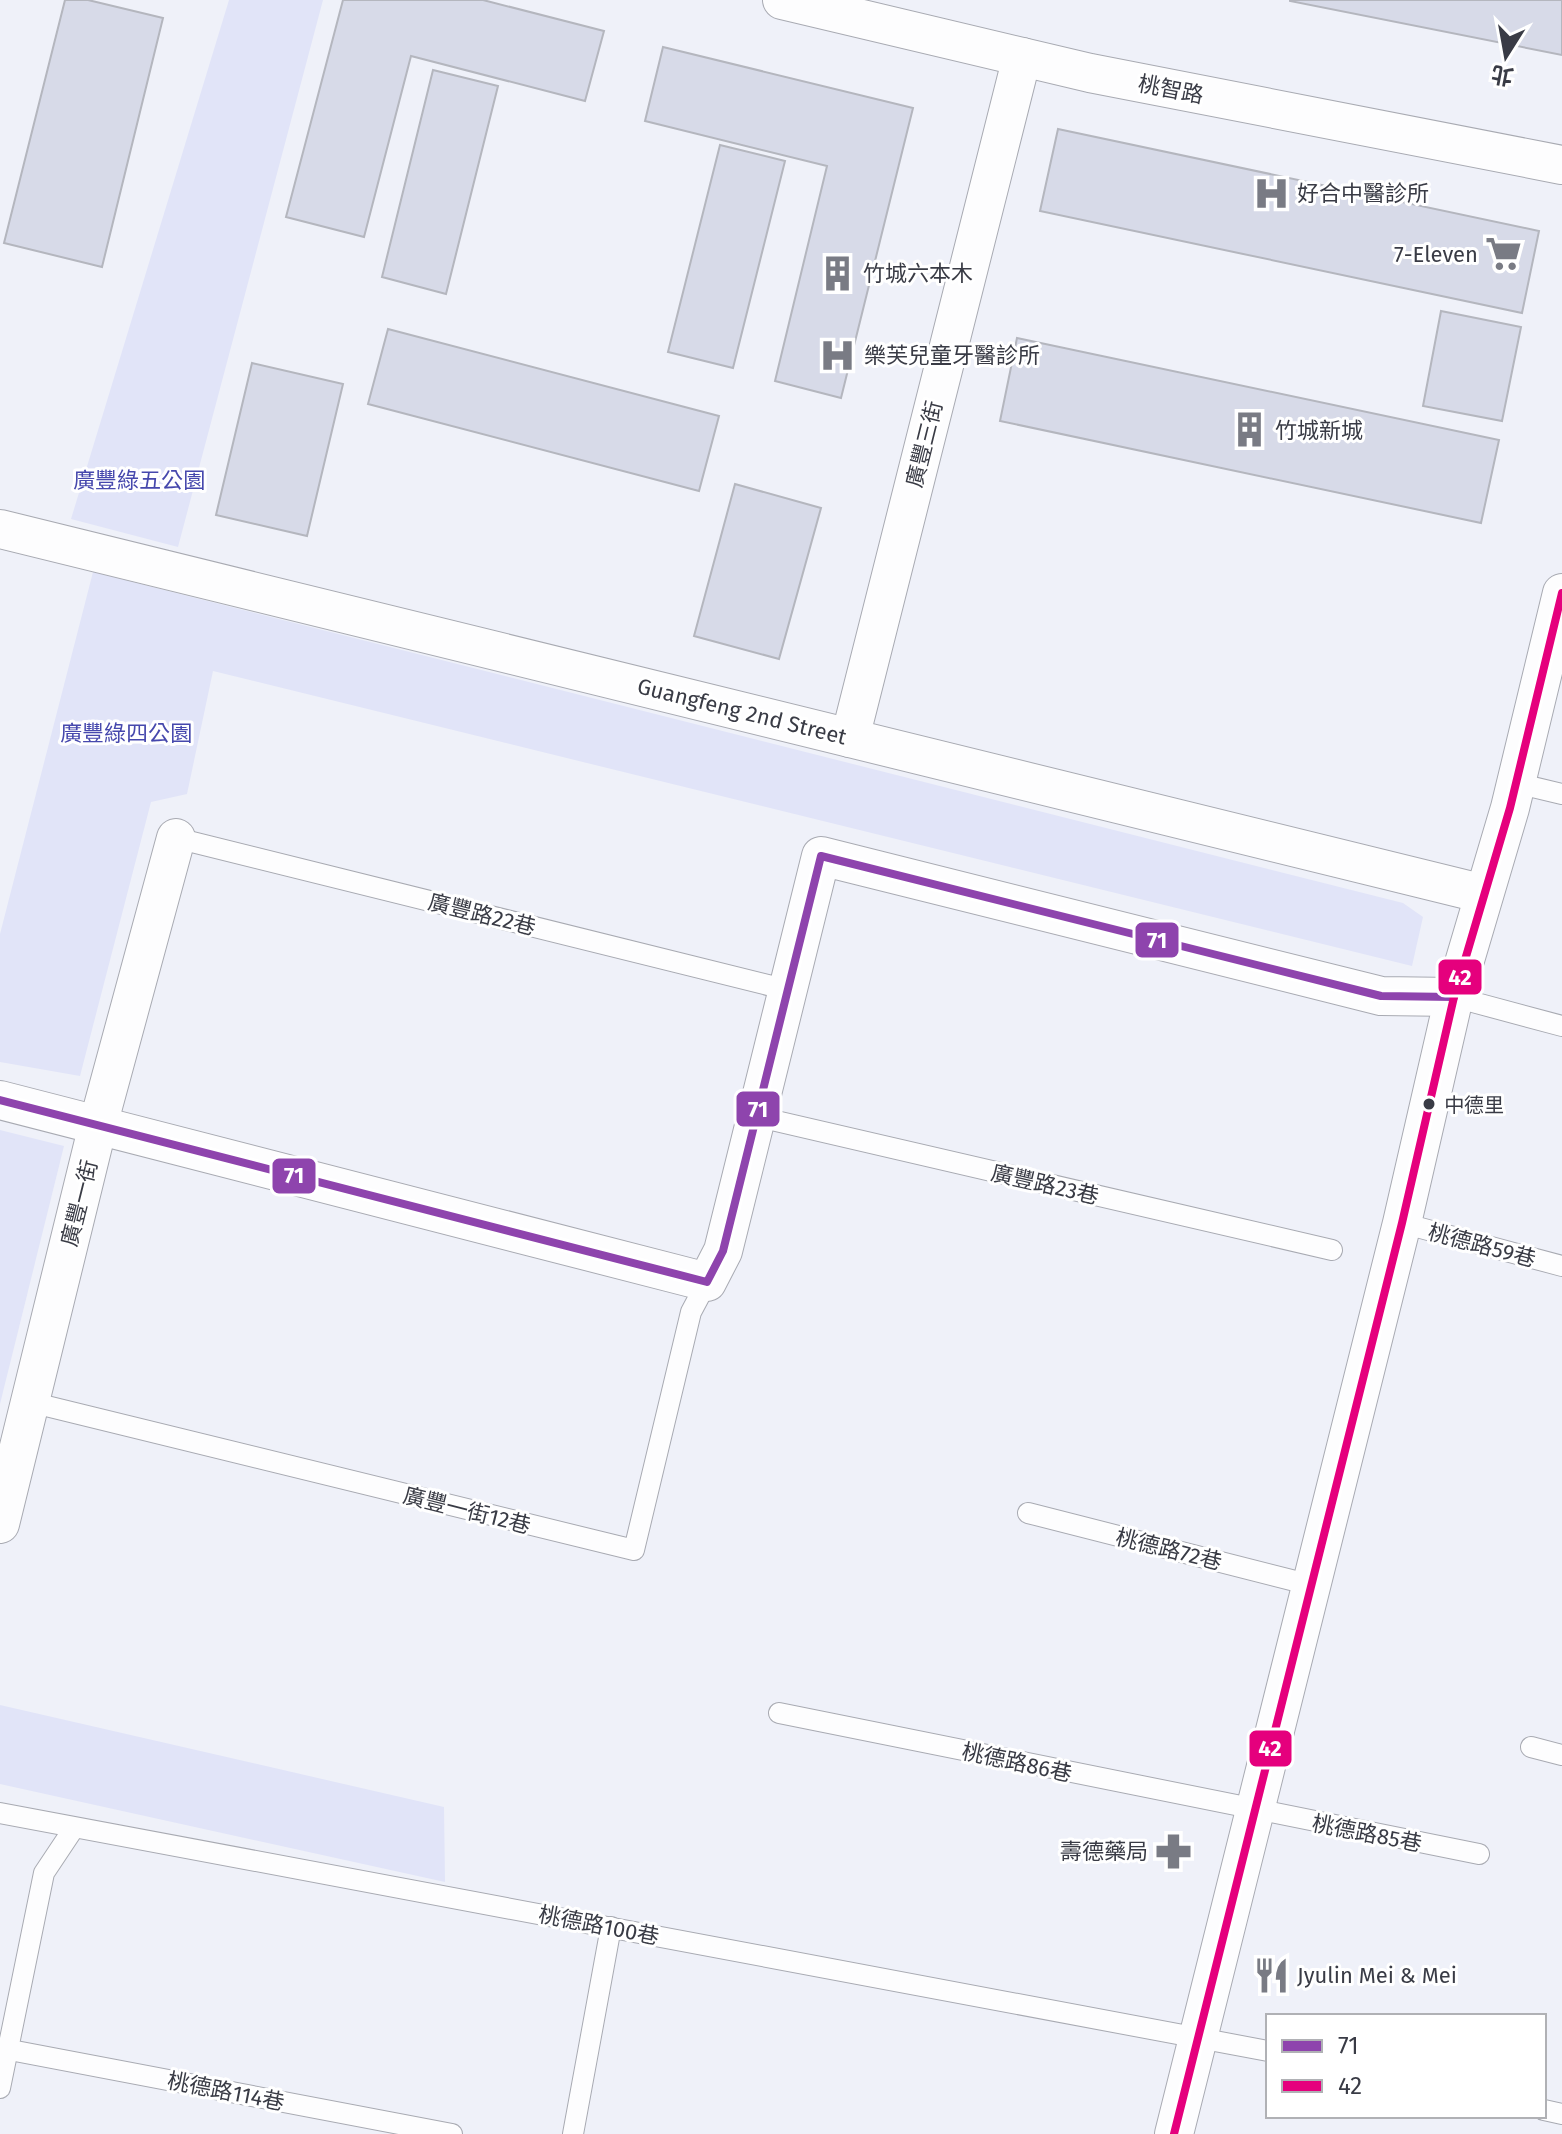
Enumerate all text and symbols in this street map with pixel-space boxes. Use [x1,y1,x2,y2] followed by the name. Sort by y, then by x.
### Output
[1466,16,1546,96] north arrow
[1489,60,1516,90] text: 北
[1136,70,1206,109] street label: 桃智路
[1252,174,1290,212] hospital icon: 好合中醫診所
[1297,180,1429,207] place label: 好合中醫診所
[1485,235,1523,273] supermarket icon: 7-Eleven
[1394,241,1478,268] place label: 7-Eleven
[818,254,856,292] building icon: 竹城六本木
[863,260,973,287] place label: 竹城六本木
[819,336,857,374] hospital icon: 樂芙兒童牙醫診所
[864,342,1040,369] place label: 樂芙兒童牙醫診所
[901,398,948,490] street label: 廣豐三街
[1230,411,1268,449] building icon: 竹城新城
[1275,417,1363,444] place label: 竹城新城
[73,467,205,494] park label: 廣豐綠五公園
[634,672,849,751] street label: Guangfeng 2nd Street
[60,720,192,747] park label: 廣豐綠四公園
[425,888,538,941] street label: 廣豐路22巷
[1134,921,1180,959] line badge: 71
[1147,927,1167,954] text: 71
[1437,958,1483,996] line badge: 42
[1448,964,1472,991] text: 42
[735,1090,781,1128] line badge: 71
[1444,1093,1504,1117] place label: 中德里
[748,1096,768,1123] text: 71
[1421,1096,1437,1112] marker: 中德里
[56,1157,103,1249] street label: 廣豐一街
[271,1157,317,1195] line badge: 71
[988,1159,1101,1210] street label: 廣豐路23巷
[284,1162,304,1189] text: 71
[1425,1218,1539,1273] street label: 桃德路59巷
[400,1482,533,1539] street label: 廣豐一街12巷
[1113,1523,1225,1576] street label: 桃德路72巷
[1248,1729,1293,1768] line badge: 42
[1258,1735,1282,1762] text: 42
[959,1738,1074,1787] street label: 桃德路86巷
[1310,1810,1424,1857] street label: 桃德路85巷
[1155,1832,1193,1870] pharmacy icon: 壽德藥局
[1060,1838,1148,1865] place label: 壽德藥局
[536,1901,661,1950] street label: 桃德路100巷
[1252,1956,1290,1994] restaurant icon: Jyulin Mei & Mei
[1297,1962,1457,1989] place label: Jyulin Mei & Mei
[1266,2014,1546,2118] legend
[1338,2032,1359,2060] text: 71
[165,2067,287,2116] street label: 桃德路114巷
[1338,2072,1362,2100] text: 42

